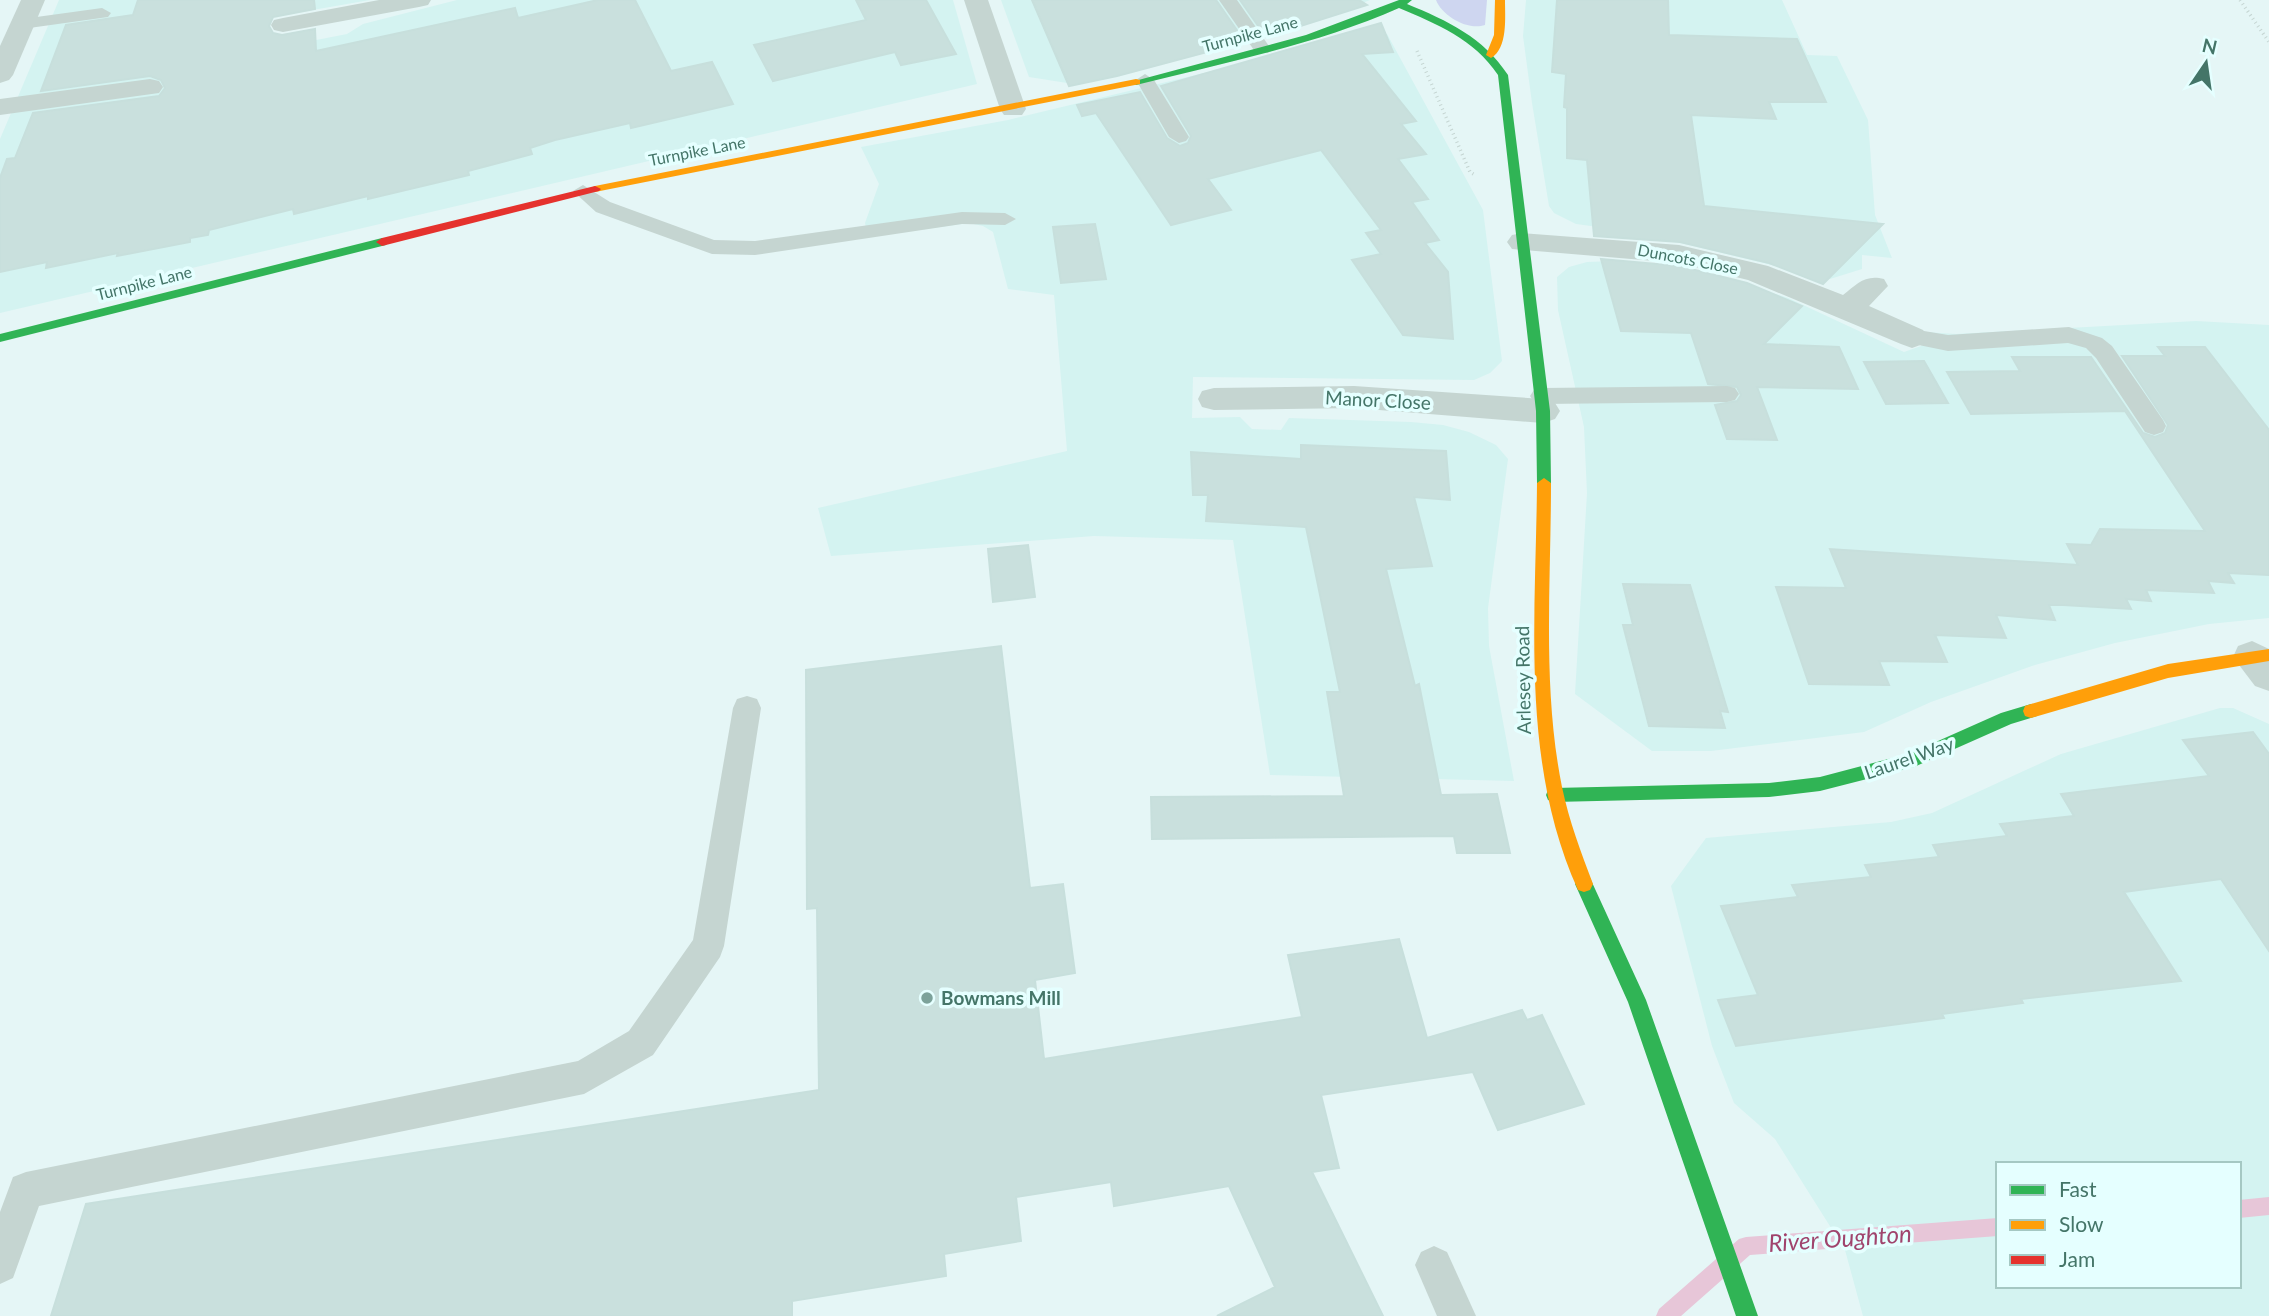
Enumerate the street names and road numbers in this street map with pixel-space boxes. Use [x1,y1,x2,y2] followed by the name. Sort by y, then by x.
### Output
[1200,12,1300,55] street label: Turnpike Lane
[647,132,747,169] street label: Turnpike Lane
[1636,239,1740,278] street label: Duncots Close
[94,261,194,304] street label: Turnpike Lane
[1325,385,1431,414] street label: Manor Close
[1510,626,1535,735] street label: Arlesey Road
[1861,731,1957,784] street label: Laurel Way

